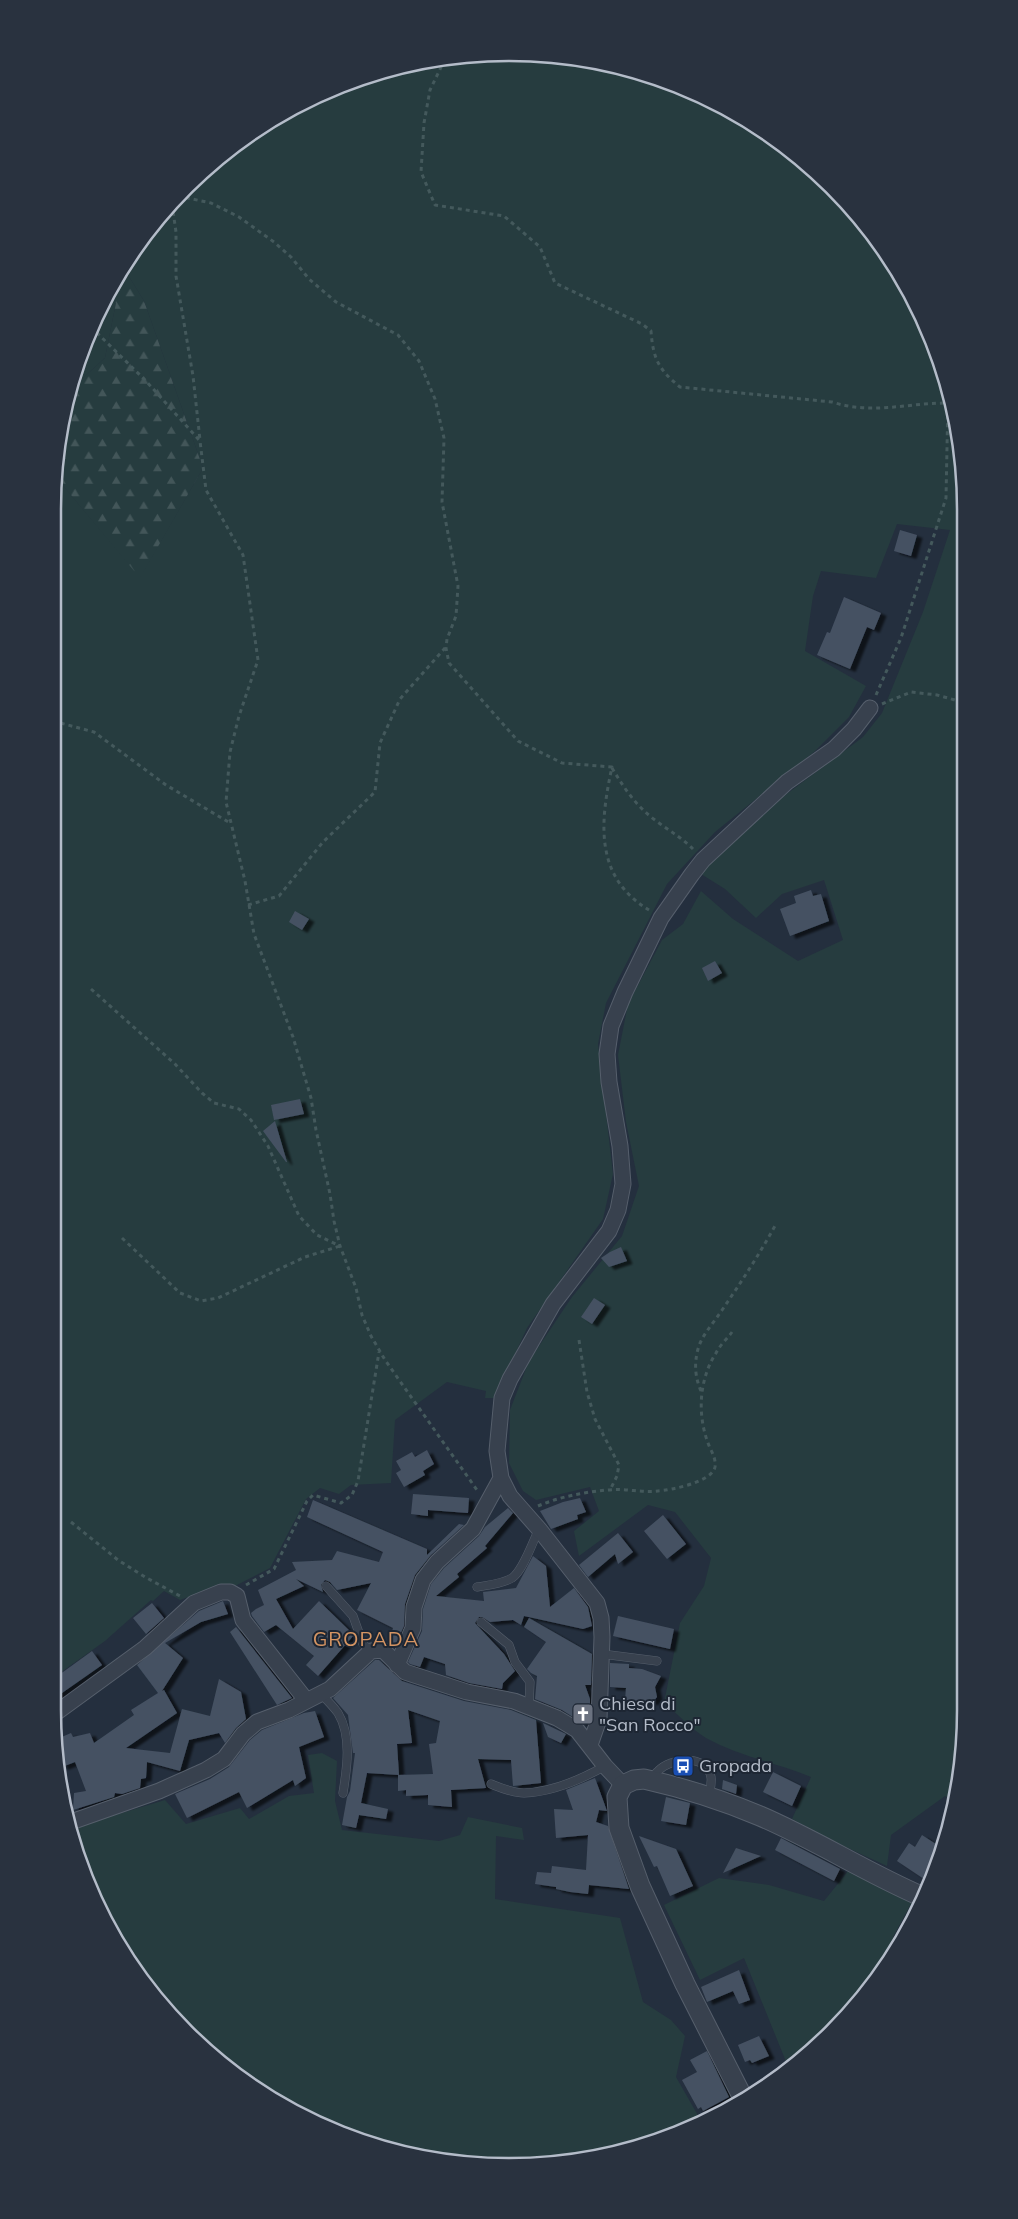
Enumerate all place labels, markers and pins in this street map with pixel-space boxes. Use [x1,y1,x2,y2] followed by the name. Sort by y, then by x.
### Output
[599,1692,701,1736] place label: Chiesa di "San Rocco"
[571,1702,595,1726] church icon: Chiesa di "San Rocco"
[671,1754,695,1778] bus stop icon: Gropada
[699,1754,772,1777] place label: Gropada

